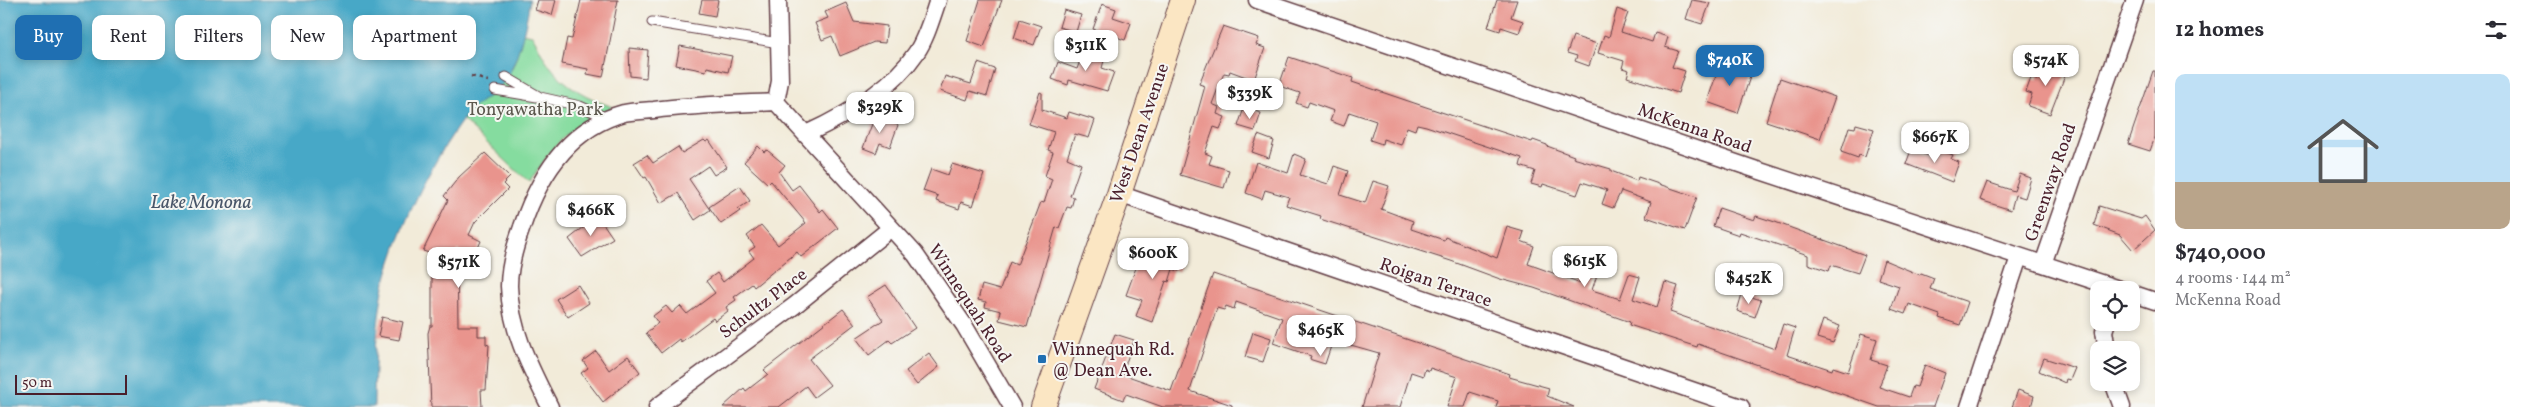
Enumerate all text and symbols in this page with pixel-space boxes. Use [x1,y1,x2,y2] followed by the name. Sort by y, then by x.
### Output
[15,15,82,60] chip: Buy
[92,15,165,60] chip: Rent
[175,15,261,60] chip: Filters
[271,15,343,60] chip: New
[353,15,476,60] chip: Apartment
[2175,16,2264,45] text: 12 homes
[2482,16,2510,44] icon: filters
[1051,30,1121,72] pin: $311K
[1065,35,1107,57] text: $311K
[1695,44,1765,87] pin: $740K
[2011,44,2081,87] pin: $574K
[1707,50,1753,72] text: $740K
[2024,50,2068,72] text: $574K
[1105,60,1176,207] street label: West Dean Avenue
[1215,78,1285,120] pin: $339K
[1227,83,1273,105] text: $339K
[845,92,915,134] pin: $329K
[857,97,903,119] text: $329K
[467,98,603,123] park label: Tonyawatha Park
[1634,98,1755,161] street label: McKenna Road
[2298,106,2388,196] icon: home
[2019,120,2083,245] street label: Greenway Road
[1900,121,1970,164] pin: $667K
[1912,127,1958,149] text: $667K
[151,190,251,216] water label: Lake Monona
[556,194,626,237] pin: $466K
[567,200,615,222] text: $466K
[1118,238,1188,280] pin: $600K
[2175,239,2266,268] text: $740,000
[921,240,1016,368] street label: Winnequah Road
[1128,243,1178,265] text: $600K
[424,246,494,289] pin: $571K
[1550,246,1620,288] pin: $615K
[1563,251,1607,273] text: $615K
[438,252,480,274] text: $571K
[1376,252,1495,314] street label: Roigan Terrace
[1714,262,1784,305] pin: $452K
[715,263,813,346] street label: Schultz Place
[1726,268,1772,290] text: $452K
[2175,268,2291,290] text: 4 rooms · 144 m²
[2090,281,2140,391] map controls
[2090,281,2140,331] button: locate
[2175,290,2281,312] text: McKenna Road
[1286,314,1356,357] pin: $465K
[1298,320,1344,342] text: $465K
[1052,338,1175,384] place label: Winnequah Rd. @ Dean Ave.
[2090,341,2140,391] button: layers
[1036,353,1048,365] marker: Winnequah Rd. @ Dean Ave.
[15,372,128,395] scale bar
[22,374,52,393] text: 50 m

